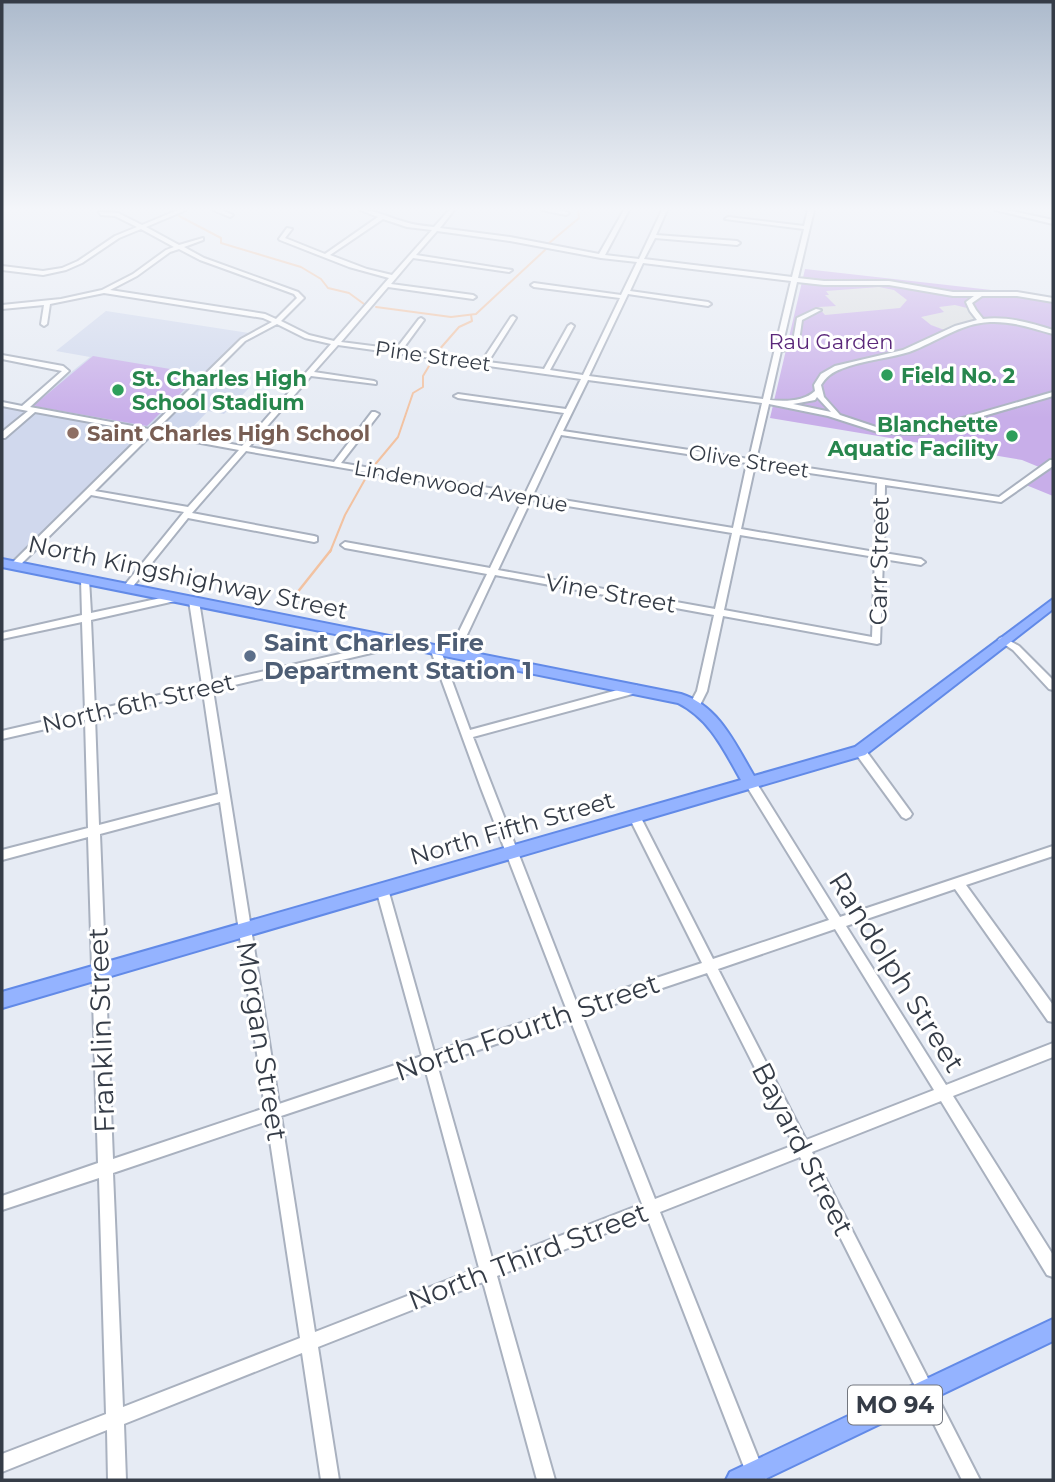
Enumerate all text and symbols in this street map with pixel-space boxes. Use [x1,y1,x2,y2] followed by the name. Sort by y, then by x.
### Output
[769,329,893,354] park label: Rau Garden
[374,336,492,376] street label: Pine Street
[901,363,1015,388] place label: Field No. 2
[132,366,307,415] place label: St. Charles High School Stadium
[879,367,895,383] marker: Field No. 2
[110,382,126,398] marker: St. Charles High School Stadium
[827,412,998,461] place label: Blanchette Aquatic Facility
[87,421,370,446] place label: Saint Charles High School
[65,425,81,441] marker: Saint Charles High School
[1004,428,1020,444] marker: Blanchette Aquatic Facility
[687,439,811,483] street label: Olive Street
[352,455,570,517] street label: Lindenwood Avenue
[863,496,895,626] street label: Carr Street
[26,529,351,625] street label: North Kingshighway Street
[543,567,679,619] street label: Vine Street
[264,628,532,685] place label: Saint Charles Fire Department Station 1
[242,648,258,664] marker: Saint Charles Fire Department Station 1
[39,667,237,739] street label: North 6th Street
[406,785,618,871] street label: North Fifth Street
[822,866,972,1078] street label: Randolph Street
[80,927,122,1133] street label: Franklin Street
[229,939,295,1143] street label: Morgan Street
[390,966,664,1088] street label: North Fourth Street
[745,1057,861,1241] street label: Bayard Street
[403,1195,653,1317] street label: North Third Street
[848,1386,942,1424] road number: MO 94

